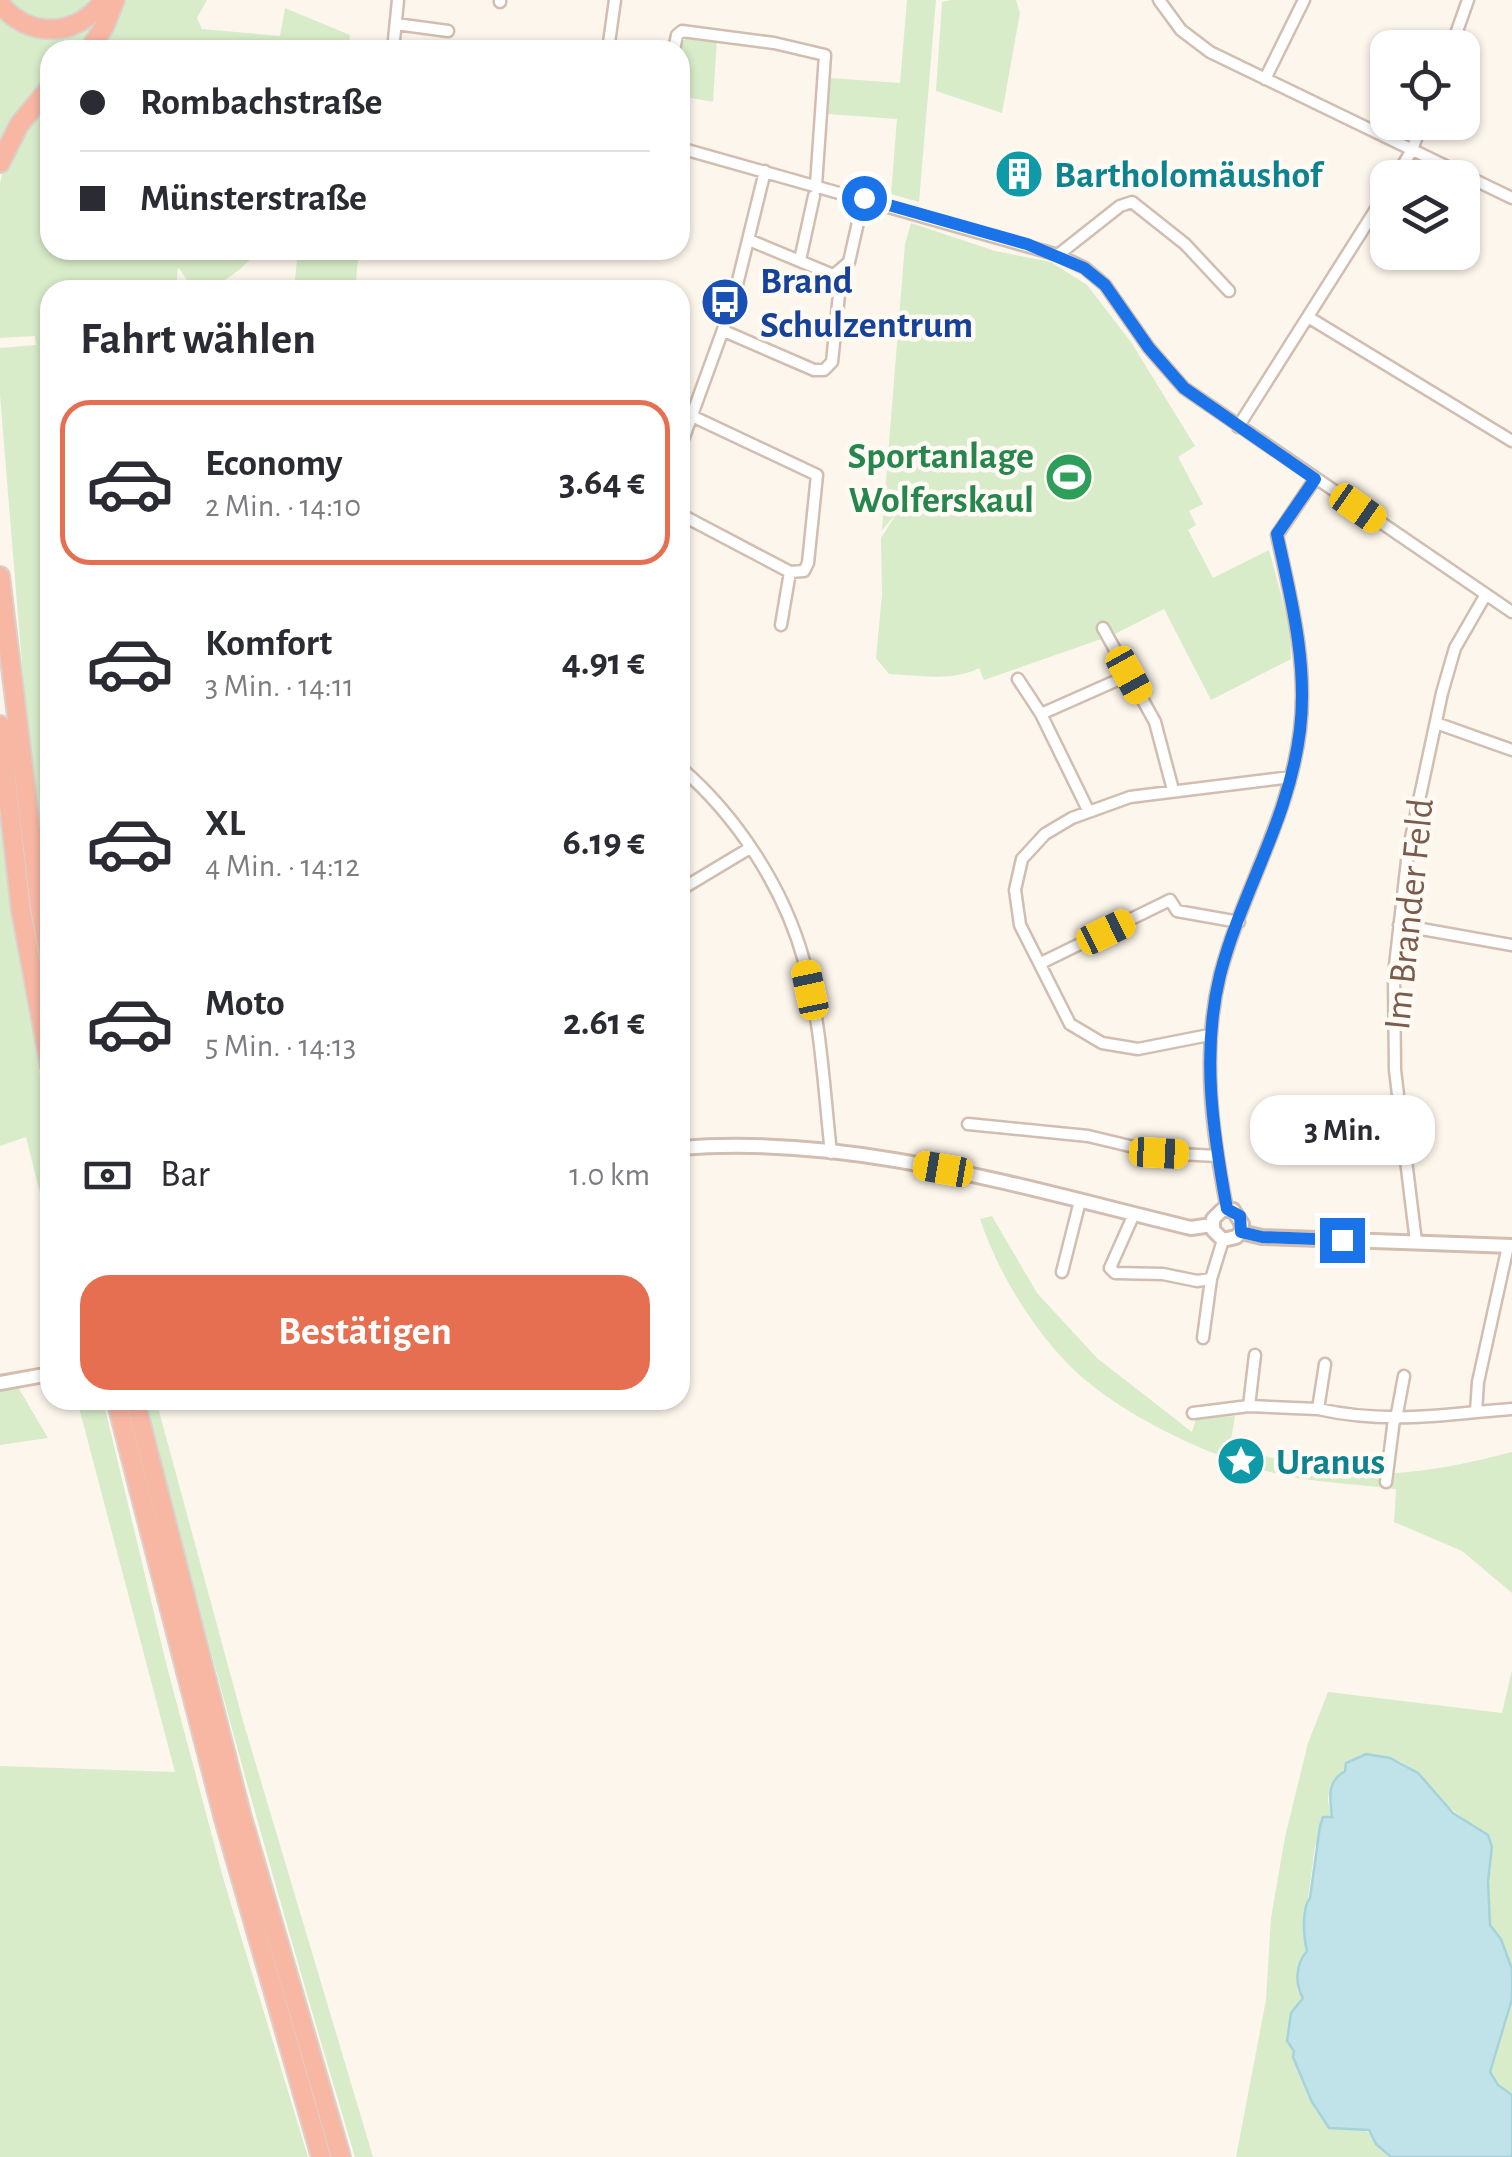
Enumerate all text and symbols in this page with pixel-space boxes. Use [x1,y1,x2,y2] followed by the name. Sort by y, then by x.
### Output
[1370,30,1480,270] map controls
[1370,30,1480,140] button: locate
[140,84,382,122] text: Rombachstraße
[993,148,1045,200] building icon: Bartholomäushof
[1054,157,1324,195] place label: Bartholomäushof
[1370,160,1480,270] button: layers
[842,176,887,221] route start
[140,180,367,218] text: Münsterstraße
[760,263,973,345] place label: Brand Schulzentrum
[699,276,751,328] bus stop icon: Brand Schulzentrum
[80,317,316,362] text: Fahrt wählen
[85,438,175,528] icon: car
[847,438,1034,520] place label: Sportanlage Wolferskaul
[205,445,343,483] text: Economy
[1043,451,1095,503] sports icon: Sportanlage Wolferskaul
[559,464,645,502] text: 3.64 €
[1325,479,1391,537] car
[205,490,361,522] text: 2 Min. · 14:10
[85,618,175,708] icon: car
[205,625,332,663] text: Komfort
[1101,641,1157,709] car
[562,644,645,682] text: 4.91 €
[205,670,354,702] text: 3 Min. · 14:11
[1379,797,1441,1032] street label: Im Brander Feld
[85,798,175,888] icon: car
[205,805,245,843] text: XL
[562,824,645,862] text: 6.19 €
[205,850,360,882] text: 4 Min. · 14:12
[1072,905,1140,959] car
[789,958,831,1022] car
[85,978,175,1068] icon: car
[205,985,285,1023] text: Moto
[563,1004,645,1042] text: 2.61 €
[205,1030,356,1062] text: 5 Min. · 14:13
[1250,1095,1434,1165] callout: 3 Min.
[1304,1114,1381,1146] text: 3 Min.
[1128,1136,1190,1170] car
[80,1148,135,1203] icon: cash
[911,1149,975,1189] car
[160,1156,210,1194] text: Bar
[569,1159,650,1191] text: 1.0 km
[1320,1218,1365,1263] route end
[80,1275,650,1390] button: Bestätigen
[1215,1435,1267,1487] place icon: Uranus
[1276,1444,1385,1482] place label: Uranus

